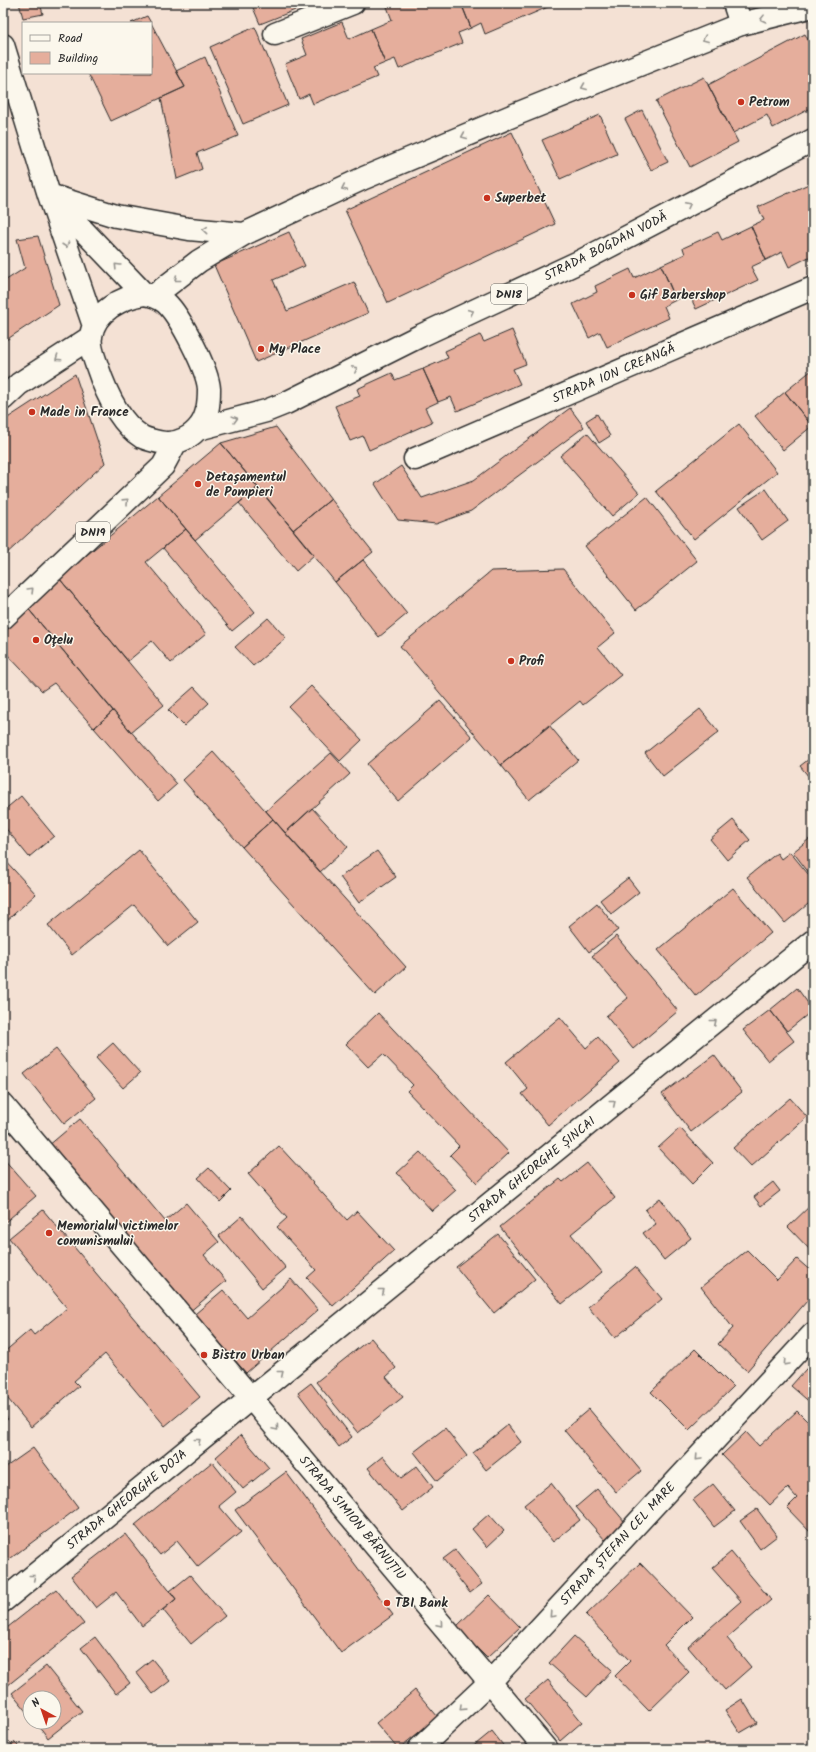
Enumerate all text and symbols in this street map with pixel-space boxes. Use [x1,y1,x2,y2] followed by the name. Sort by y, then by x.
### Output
[760,14,767,22] one-way arrow
[22,22,152,74] legend
[58,29,83,48] text: Road
[701,34,708,42] one-way arrow
[58,49,98,68] text: Building
[580,82,587,90] one-way arrow
[749,92,790,113] place label: Petrom
[736,97,746,107] marker: Petrom
[460,131,468,139] one-way arrow
[341,183,349,191] one-way arrow
[495,188,546,209] place label: Superbet
[482,193,492,203] marker: Superbet
[684,202,692,210] one-way arrow
[540,207,672,287] street label: STRADA BOGDAN VODĂ
[202,226,208,235] one-way arrow
[62,242,70,249] one-way arrow
[114,263,122,271] one-way arrow
[175,274,182,281] one-way arrow
[491,284,527,304] road number: DN18
[640,285,726,306] place label: Gif Barbershop
[627,290,637,300] marker: Gif Barbershop
[467,309,475,317] one-way arrow
[549,338,679,410] street label: STRADA ION CREANGĂ
[269,339,321,360] place label: My Place
[256,344,266,354] marker: My Place
[55,353,62,361] one-way arrow
[350,366,358,374] one-way arrow
[40,402,129,423] place label: Made in France
[27,407,37,417] marker: Made in France
[232,415,239,424] one-way arrow
[206,467,287,503] place label: Detașamentul de Pompieri
[193,479,203,489] marker: Detașamentul de Pompieri
[121,499,129,506] one-way arrow
[76,522,110,542] road number: DN19
[26,587,34,595] one-way arrow
[44,630,74,651] place label: Oțelu
[31,635,41,645] marker: Oțelu
[519,651,545,672] place label: Profi
[506,656,516,666] marker: Profi
[710,1019,717,1026] one-way arrow
[609,1101,616,1108] one-way arrow
[463,1112,601,1228] street label: STRADA GHEORGHE ȘINCAI
[57,1216,180,1252] place label: Memorialul victimelor comunismului
[44,1228,54,1238] marker: Memorialul victimelor comunismului
[377,1289,384,1296] one-way arrow
[212,1345,285,1366] place label: Bistro Urban
[199,1350,209,1360] marker: Bistro Urban
[784,1358,791,1366] one-way arrow
[276,1371,283,1378] one-way arrow
[271,1423,278,1430] one-way arrow
[194,1438,201,1445] one-way arrow
[62,1444,192,1556] street label: STRADA GHEORGHE DOJA
[293,1451,411,1585] street label: STRADA SIMION BĂRNUȚIU
[695,1453,703,1461] one-way arrow
[555,1477,681,1610] street label: STRADA ȘTEFAN CEL MARE
[29,1574,36,1581] one-way arrow
[395,1593,448,1614] place label: TBI Bank
[382,1598,392,1608] marker: TBI Bank
[549,1610,557,1618] one-way arrow
[436,1619,443,1626] one-way arrow
[22,1690,62,1730] north arrow
[28,1694,45,1712] text: N
[459,1704,467,1711] one-way arrow

